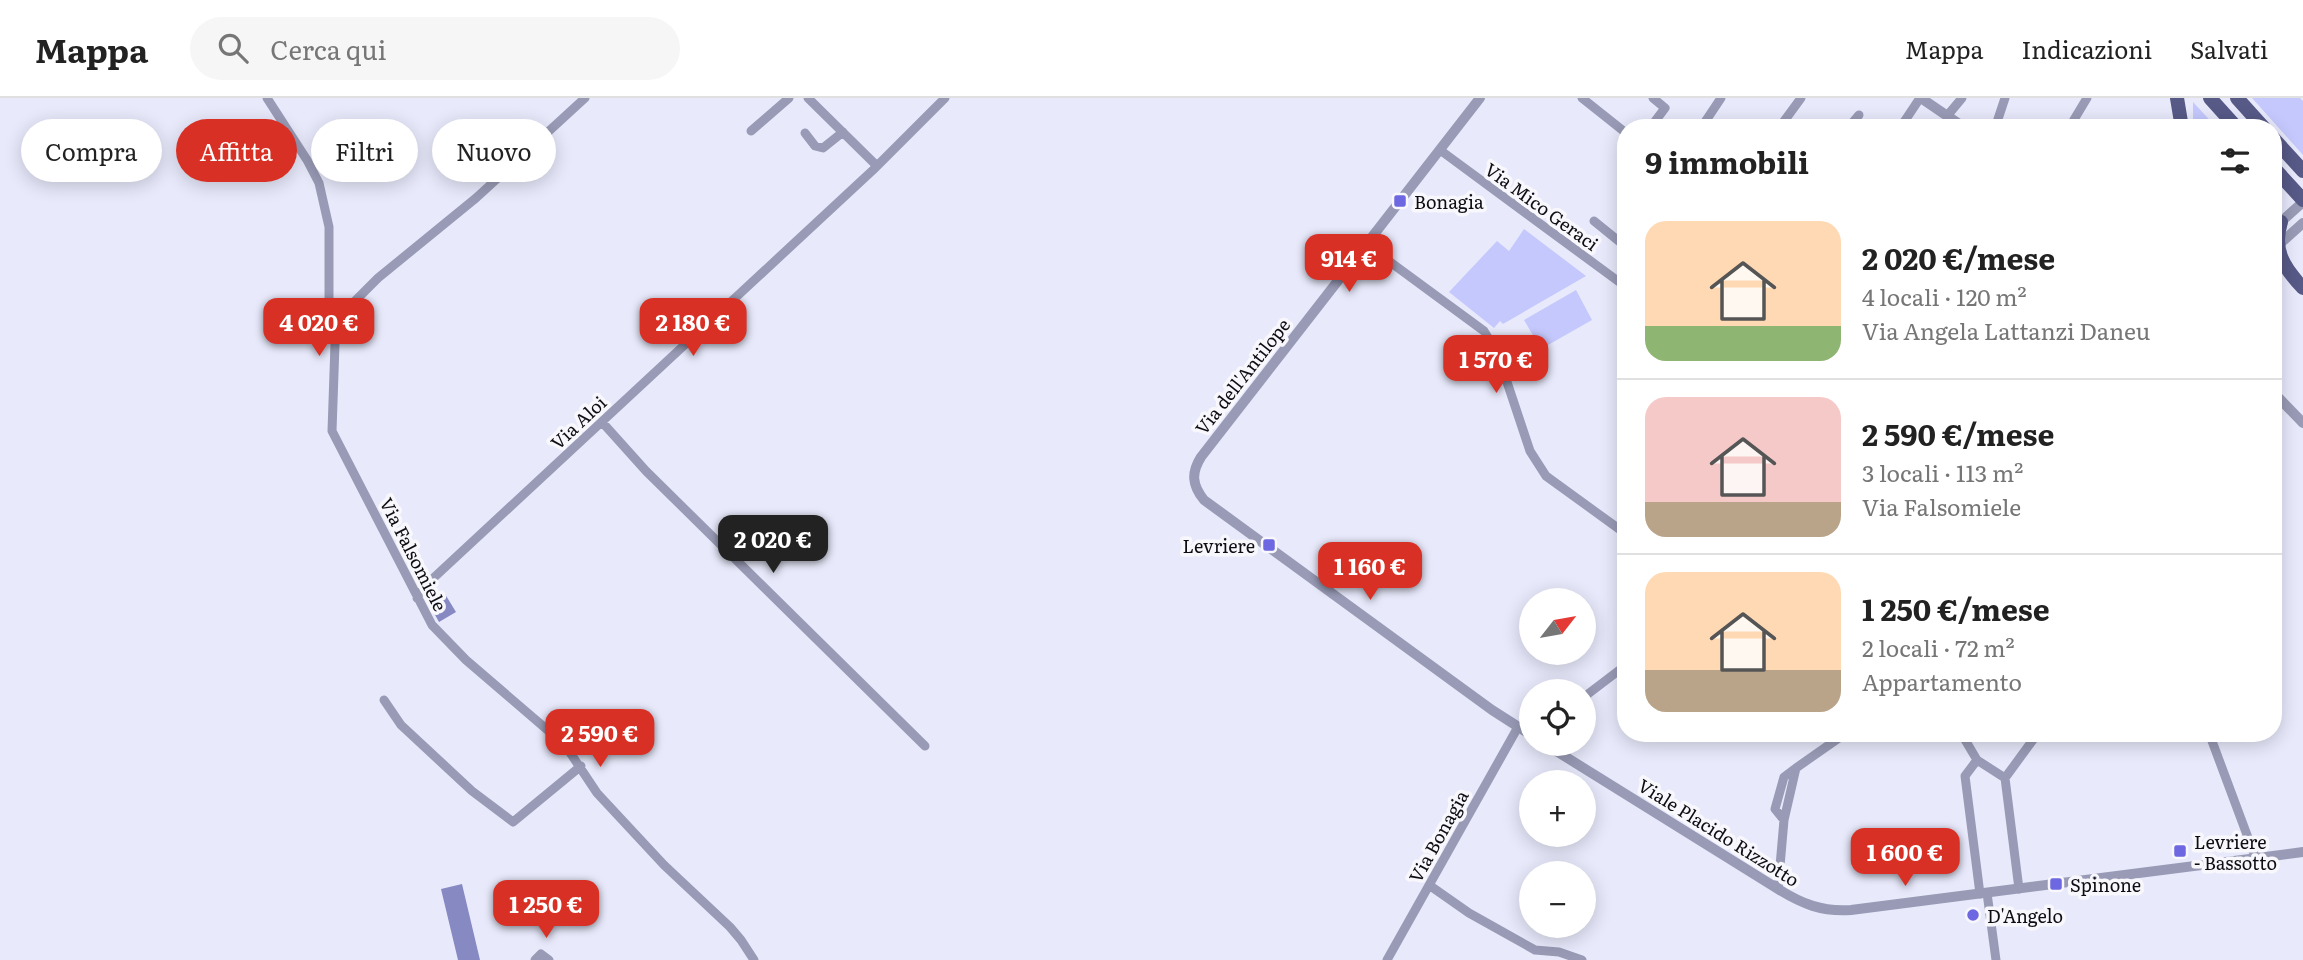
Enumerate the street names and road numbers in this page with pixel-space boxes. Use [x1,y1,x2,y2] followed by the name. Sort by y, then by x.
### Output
[1479,155,1605,257] street label: Via Mico Geraci
[1188,312,1296,440] street label: Via dell'Antilope
[544,389,612,455] street label: Via Aloi
[374,492,454,616] street label: Via Falsomiele
[1633,771,1805,893] street label: Viale Placido Rizzotto
[1401,785,1475,887] street label: Via Bonagia

